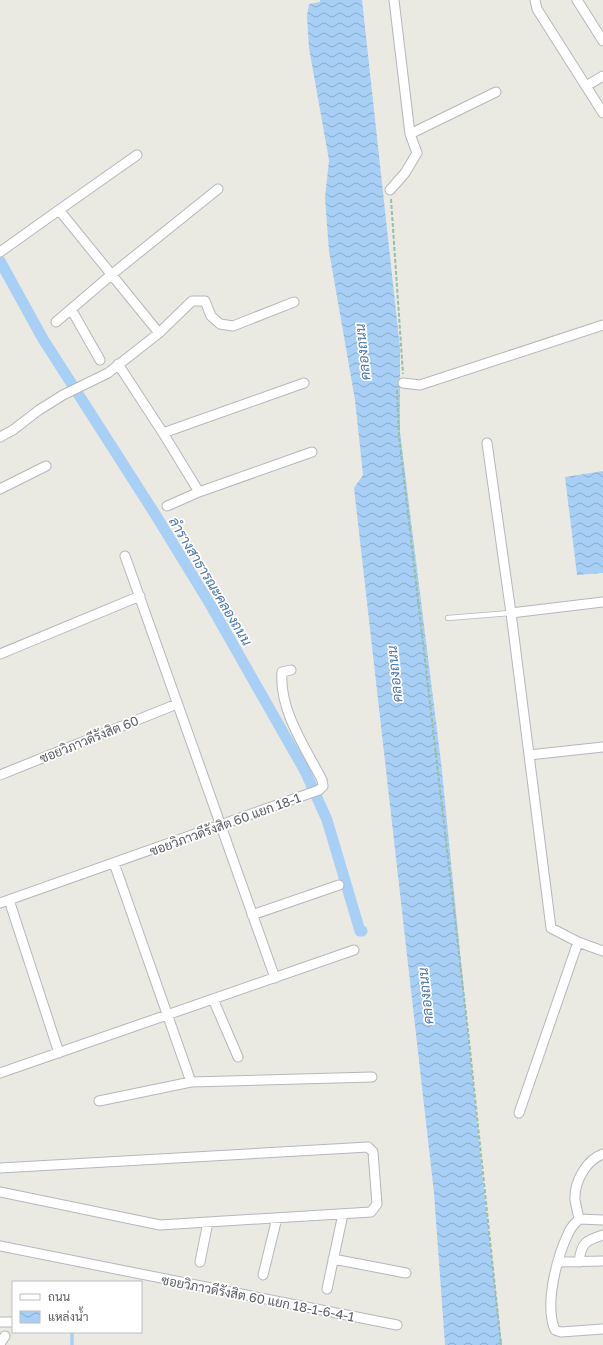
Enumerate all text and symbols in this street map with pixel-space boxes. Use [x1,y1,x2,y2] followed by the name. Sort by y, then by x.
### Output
[351,323,373,381] water label: คลองถนน
[166,514,256,648] water label: ลำรางสาธารณะคลองถนน
[383,645,405,703] water label: คลองถนน
[37,711,141,766] street label: ซอยวิภาวดีรังสิต 60
[147,788,303,859] street label: ซอยวิภาวดีรังสิต 60 แยก 18-1
[414,967,436,1025] water label: คลองถนน
[160,1270,356,1325] street label: ซอยวิภาวดีรังสิต 60 แยก 18-1-6-4-1
[12,1281,142,1333] legend
[48,1289,71,1304] text: ถนน
[48,1306,88,1324] text: แหล่งน้ำ

